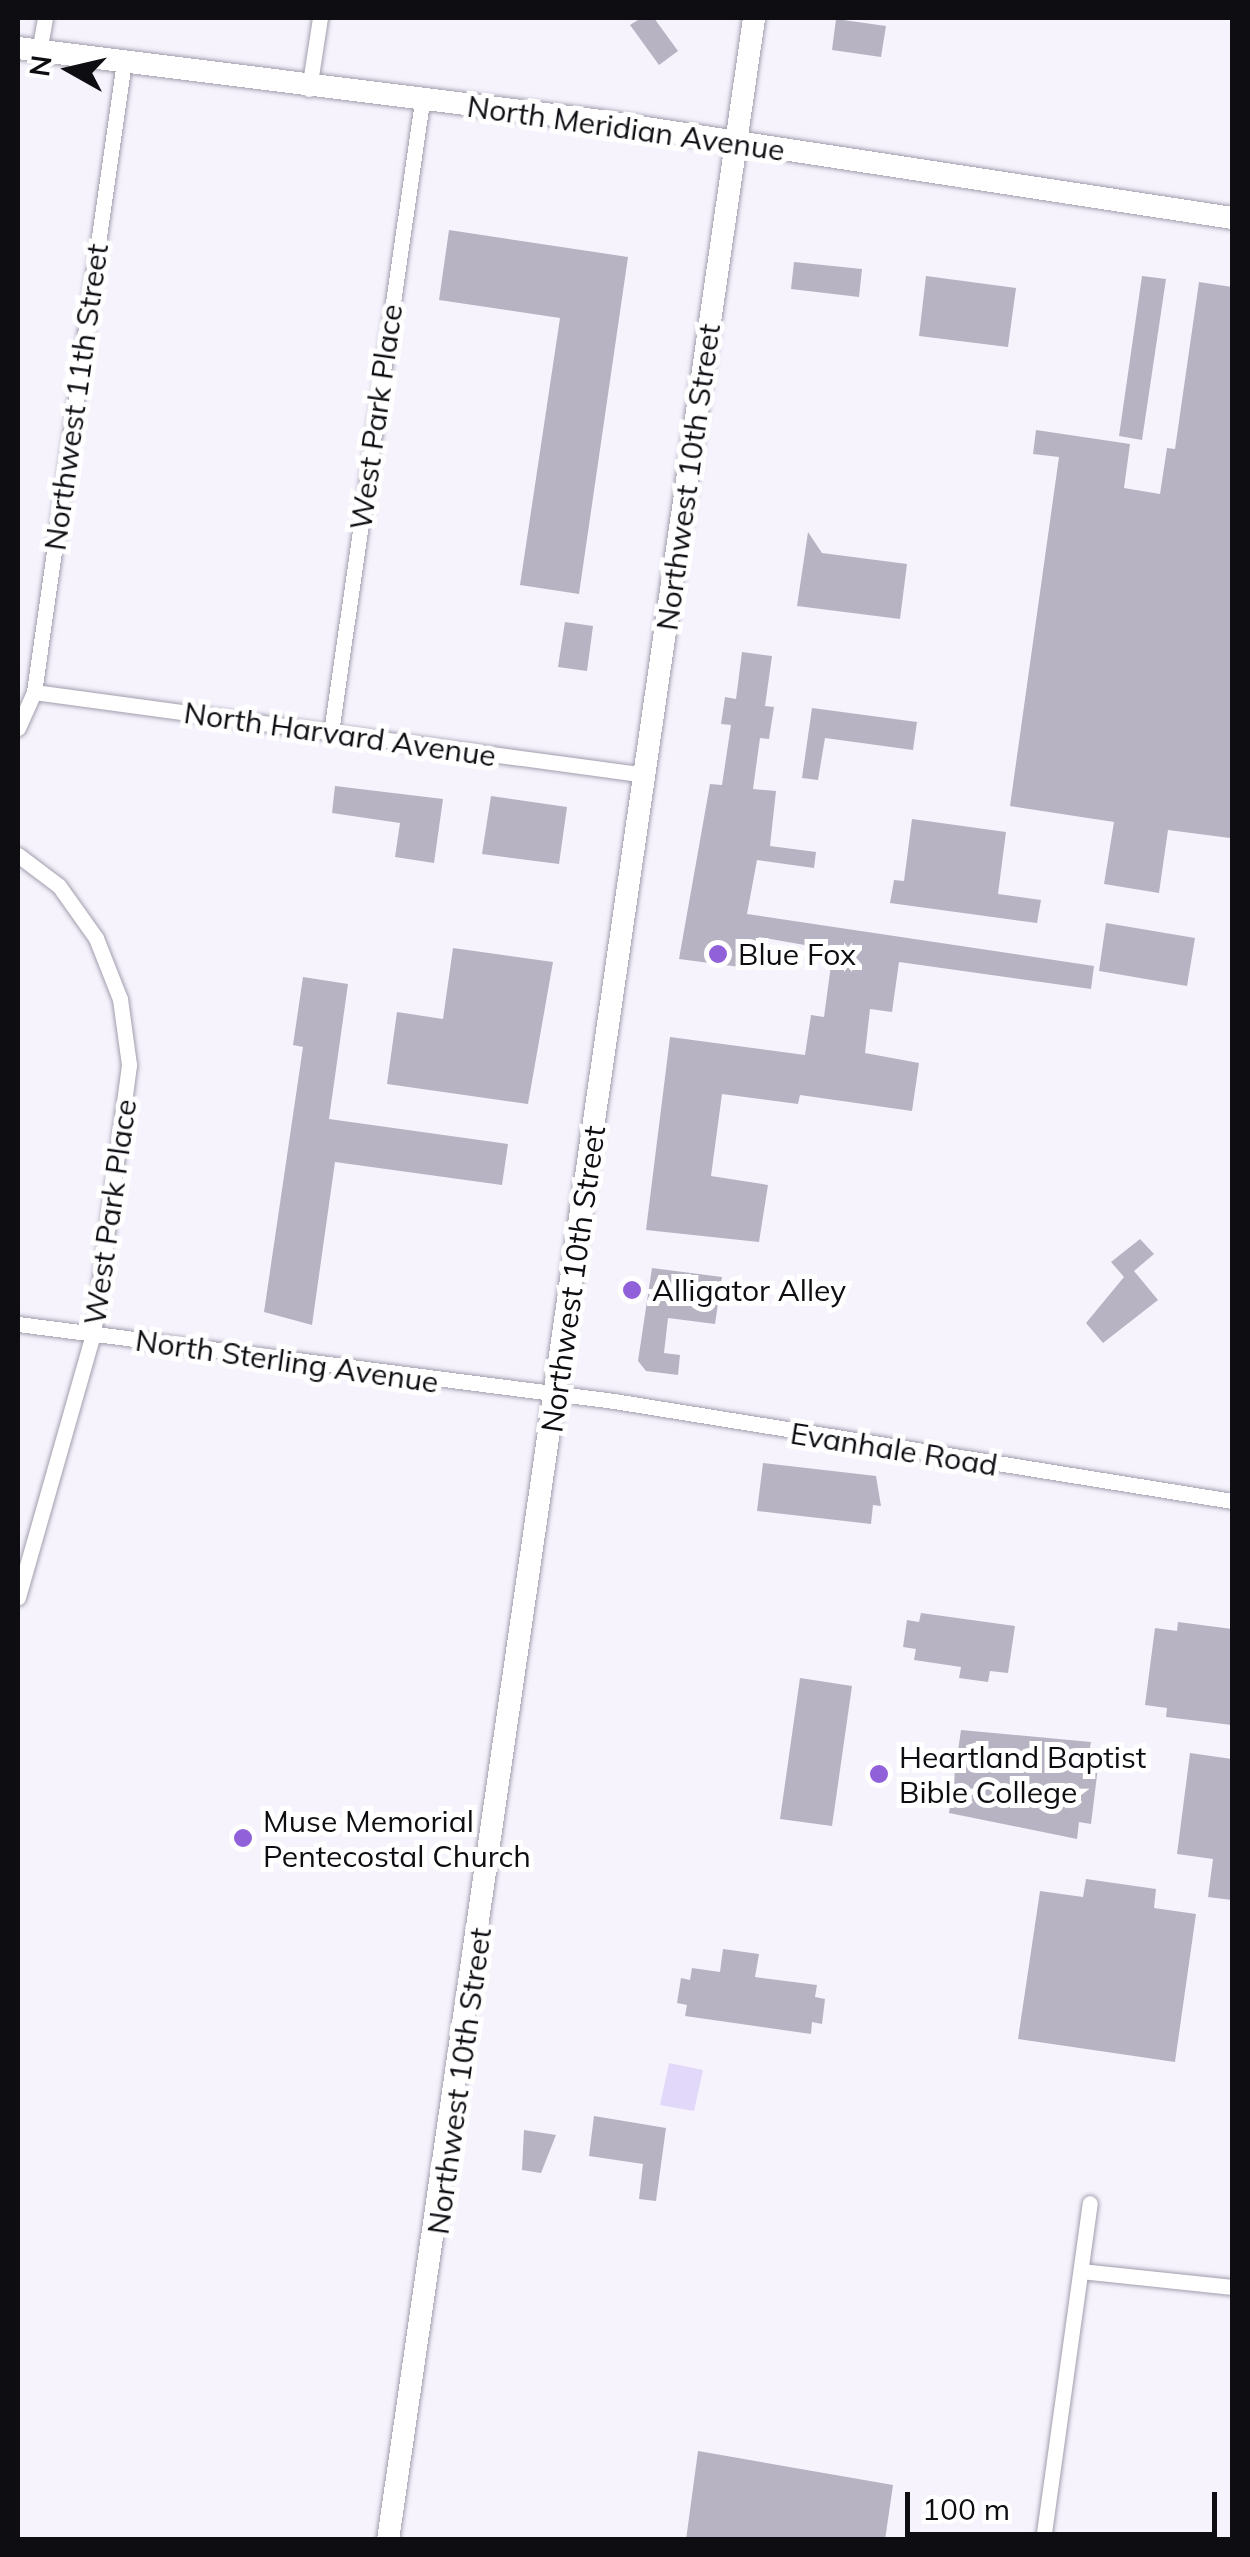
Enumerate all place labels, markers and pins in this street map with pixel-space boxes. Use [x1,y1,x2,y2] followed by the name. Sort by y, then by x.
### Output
[738,936,856,972] place label: Blue Fox
[707,943,729,965] marker: Blue Fox
[652,1272,846,1308] place label: Alligator Alley
[621,1279,643,1301] marker: Alligator Alley
[899,1739,1146,1810] place label: Heartland Baptist Bible College
[868,1763,890,1785] marker: Heartland Baptist Bible College
[263,1803,531,1874] place label: Muse Memorial Pentecostal Church
[232,1827,254,1849] marker: Muse Memorial Pentecostal Church

